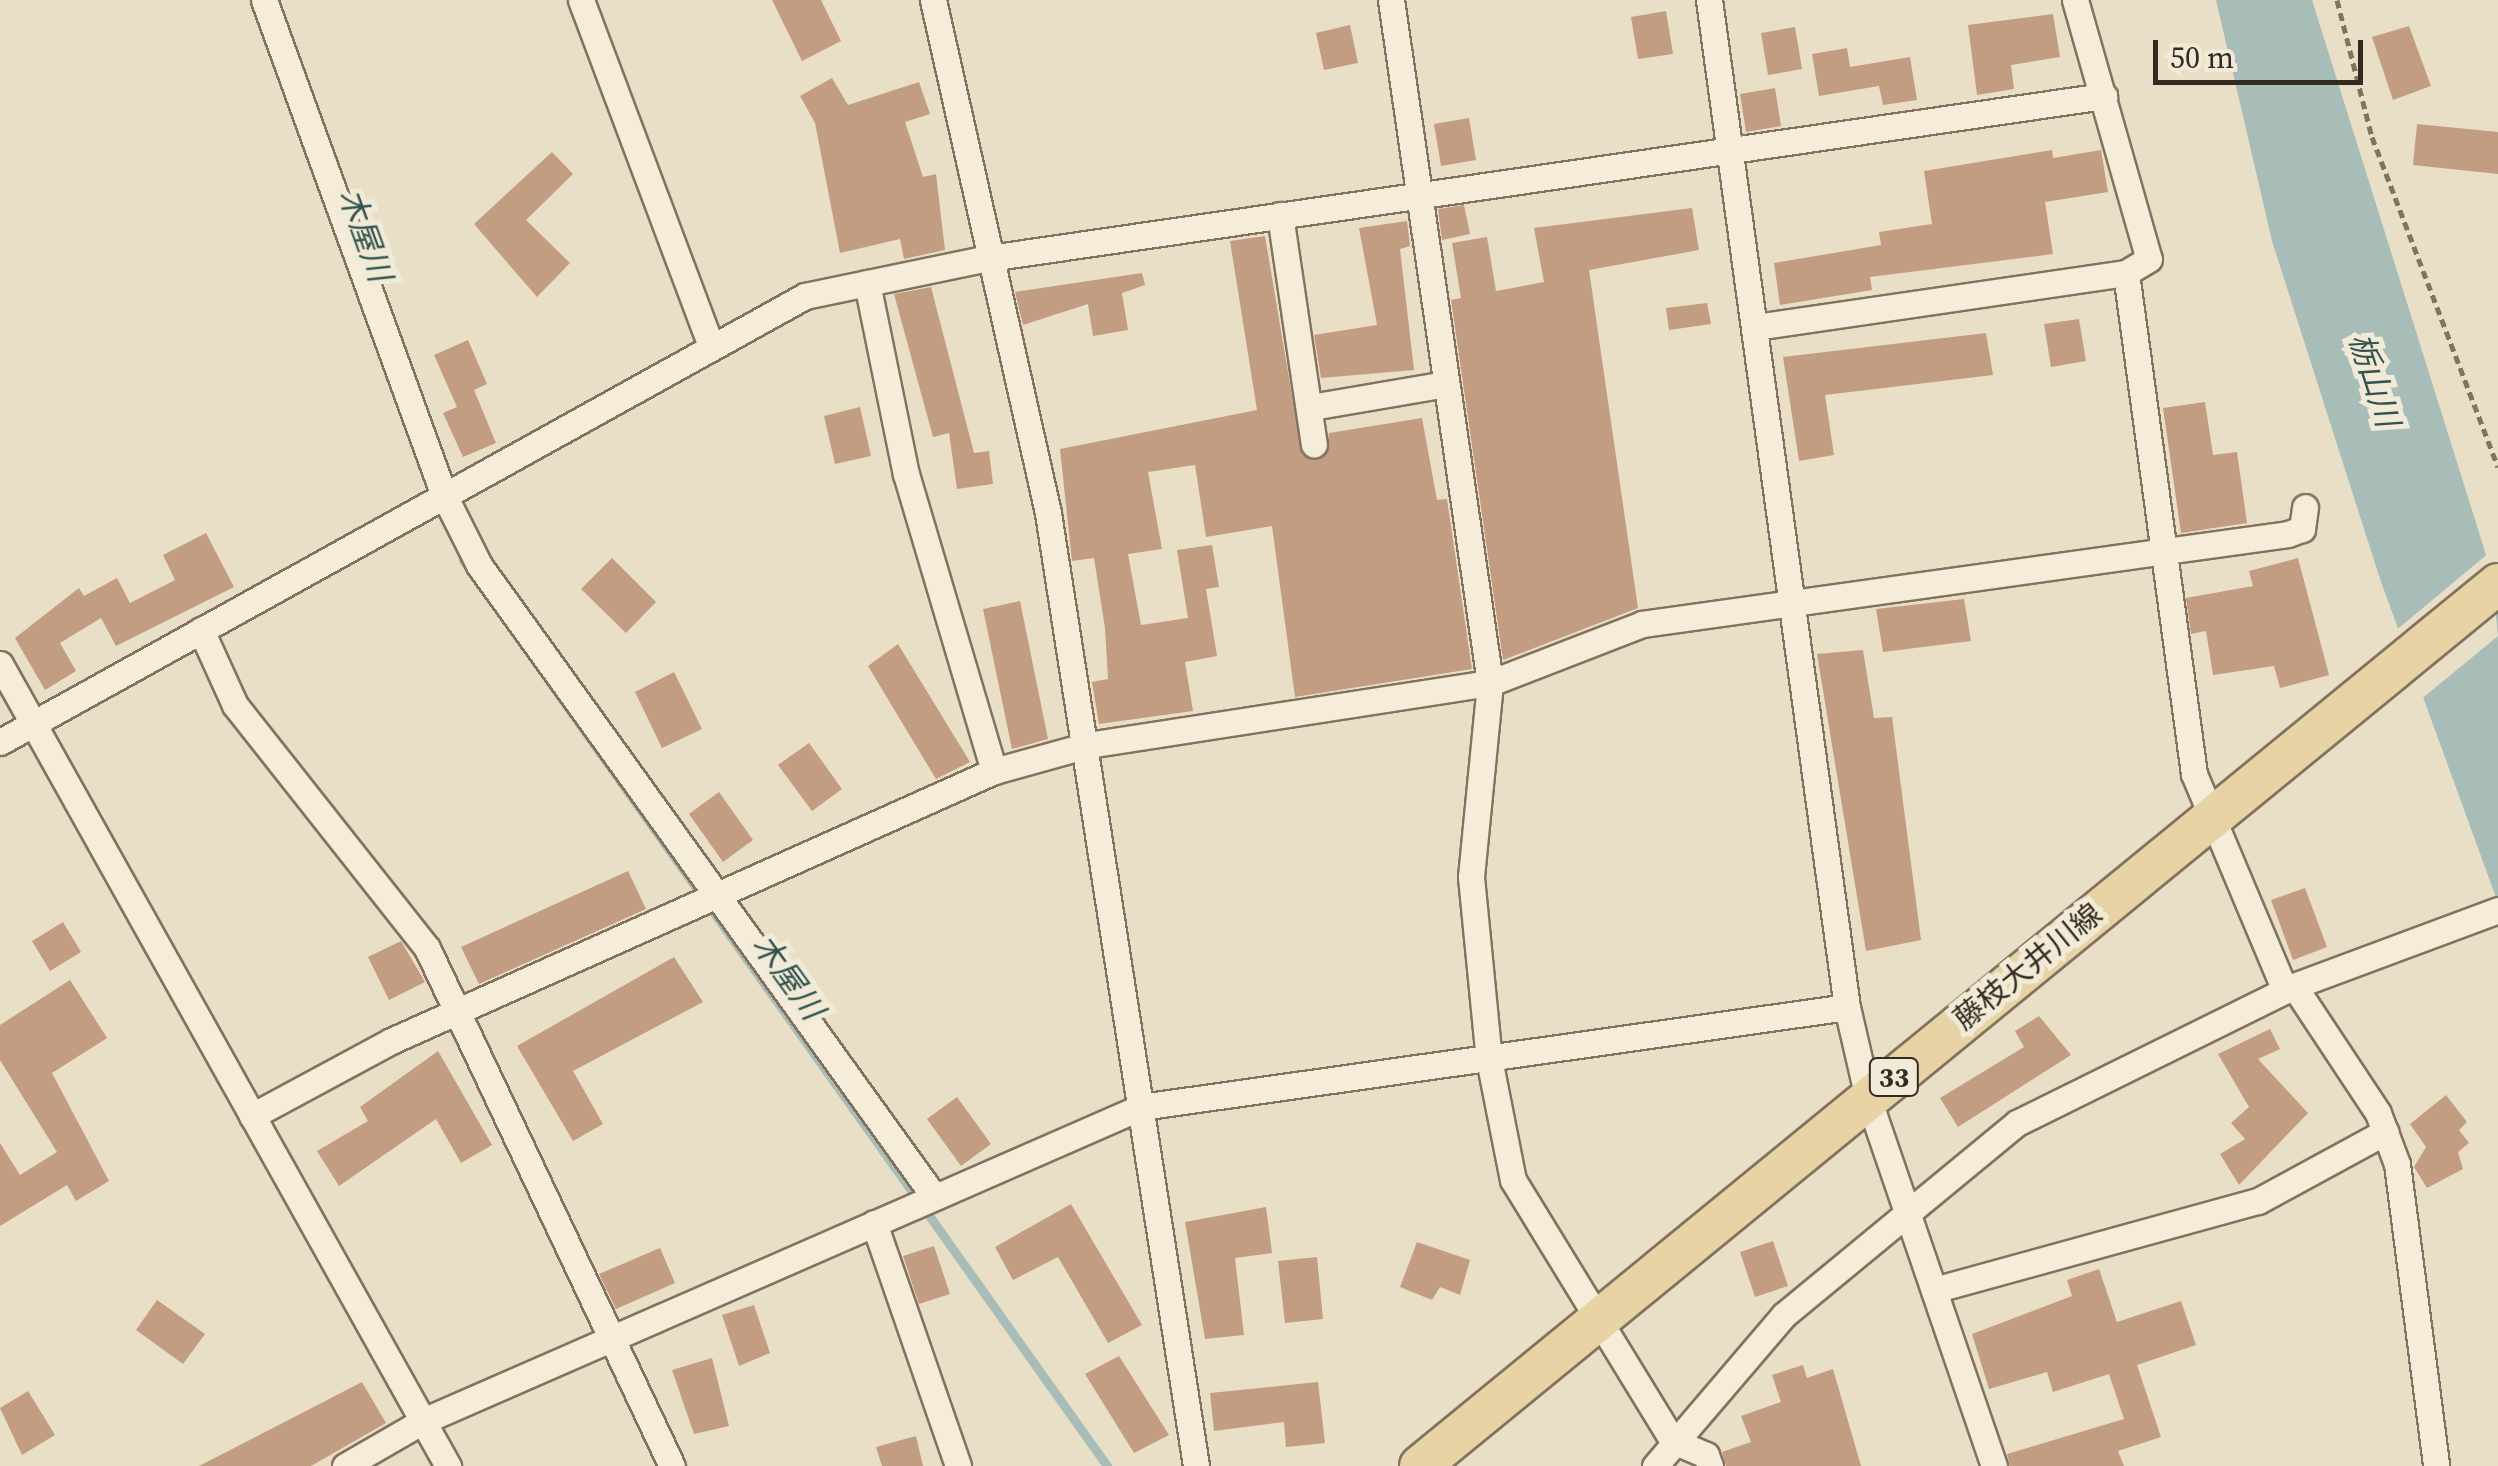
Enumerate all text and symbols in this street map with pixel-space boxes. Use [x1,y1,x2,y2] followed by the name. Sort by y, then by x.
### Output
[2158,20,2368,82] scale bar
[2170,37,2234,78] text: 50 m
[331,183,399,287] water label: 木屋川
[2341,328,2407,432] water label: 栃山川
[1947,896,2109,1038] street label: 藤枝大井川線
[744,927,832,1027] water label: 木屋川
[1866,1054,1922,1100] road number: 33

